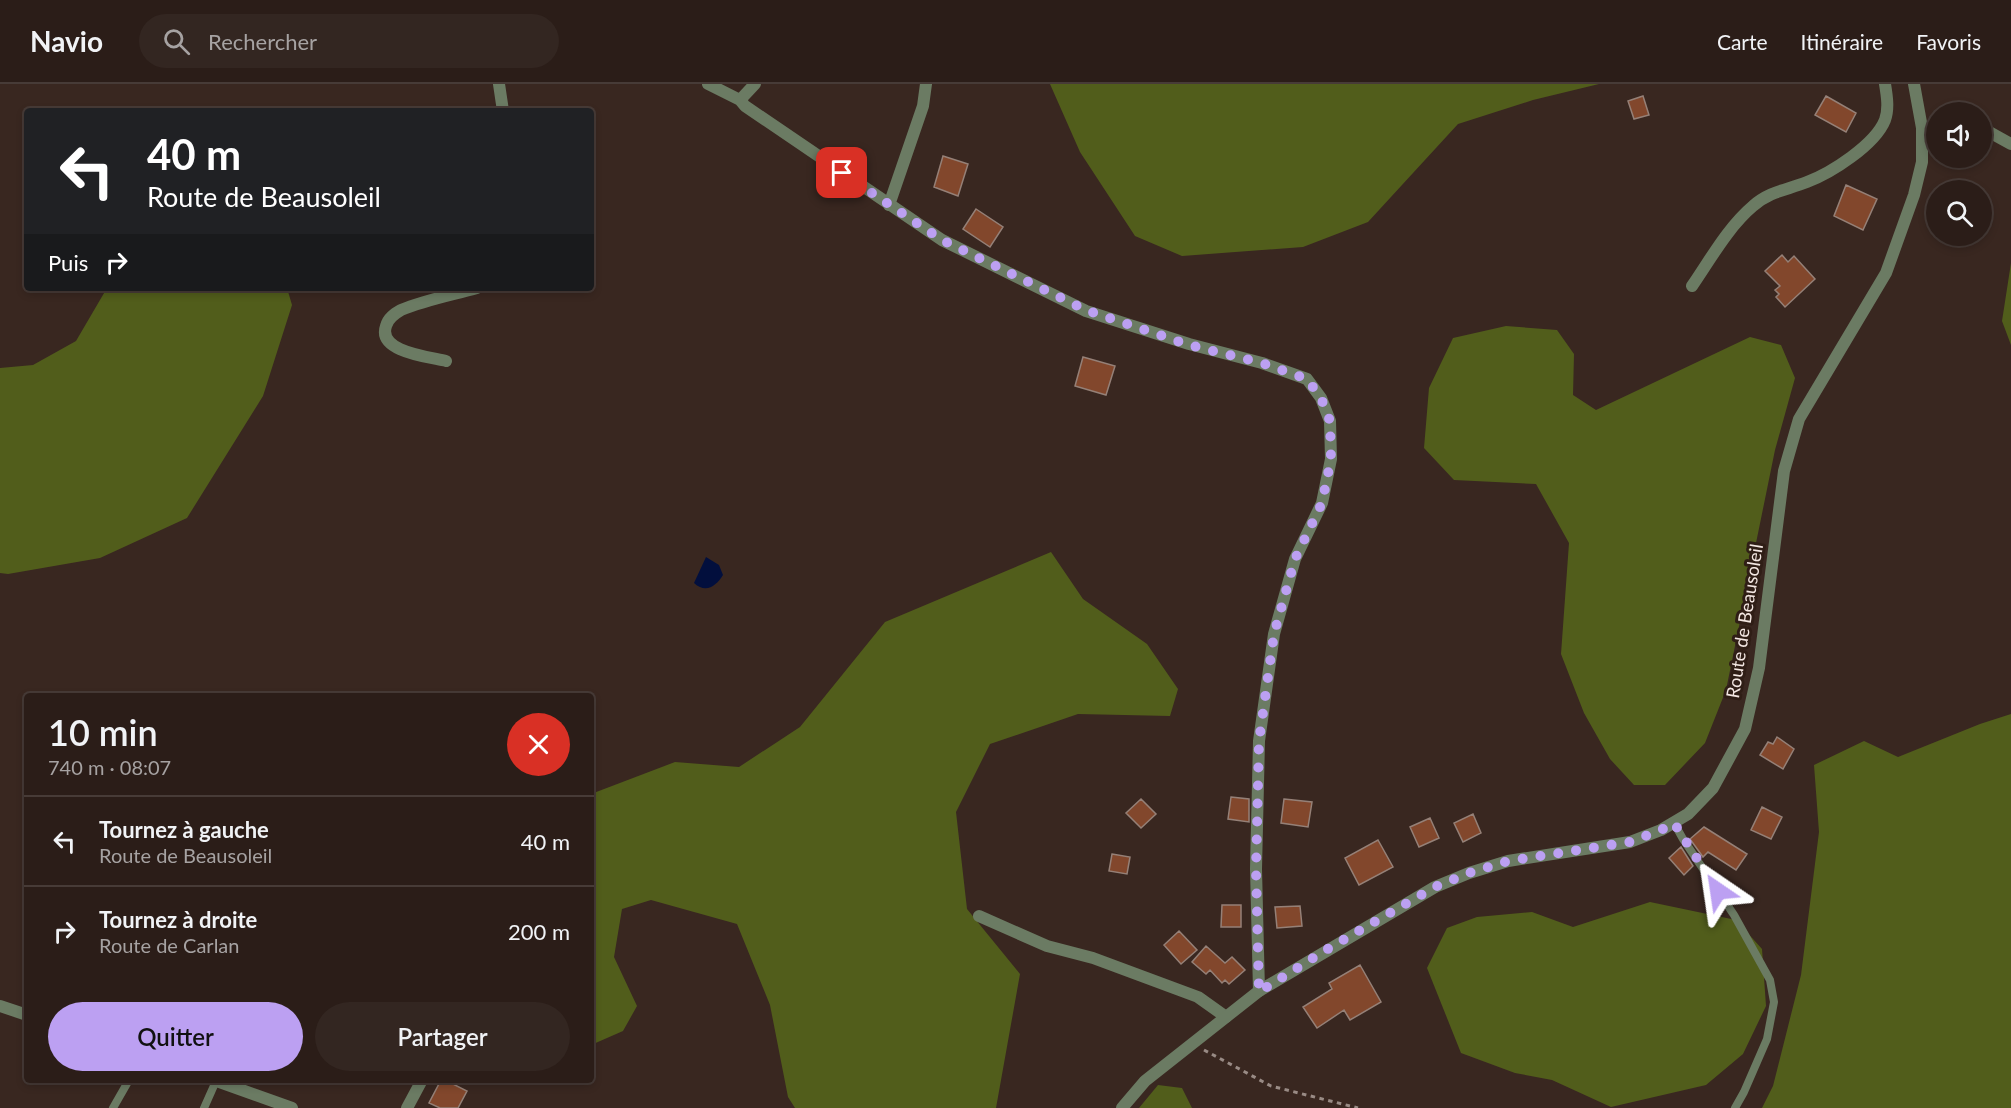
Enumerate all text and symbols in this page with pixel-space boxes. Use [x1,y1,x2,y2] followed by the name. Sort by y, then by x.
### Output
[139,14,559,68] search box
[30,24,103,58] text: Navio
[160,25,193,58] icon: search
[208,28,317,55] text: Rechercher
[1717,29,1768,54] text: Carte
[1801,29,1883,54] text: Itinéraire
[1916,29,1981,54] text: Favoris
[1926,102,1992,246] map controls
[1926,102,1992,168] button: sound
[147,129,241,179] text: 40 m
[48,132,126,210] icon: left
[816,147,867,198] pin
[825,156,858,189] icon: arrive
[147,180,381,213] text: Route de Beausoleil
[1926,180,1992,246] button: search
[100,246,133,279] icon: right
[48,249,88,276] text: Puis
[1721,542,1767,700] street label: Route de Beausoleil
[48,710,158,754] text: 10 min
[507,713,570,776] button: close
[48,755,171,779] text: 740 m · 08:07
[99,816,269,843] text: Tournez à gauche
[48,825,81,858] icon: left
[521,828,570,855] text: 40 m
[99,843,272,867] text: Route de Beausoleil
[1686,859,1750,923] position arrow
[99,906,257,933] text: Tournez à droite
[48,915,81,948] icon: right
[508,918,570,945] text: 200 m
[99,933,239,957] text: Route de Carlan
[48,1002,303,1071] button: Quitter
[315,1002,570,1071] button: Partager

